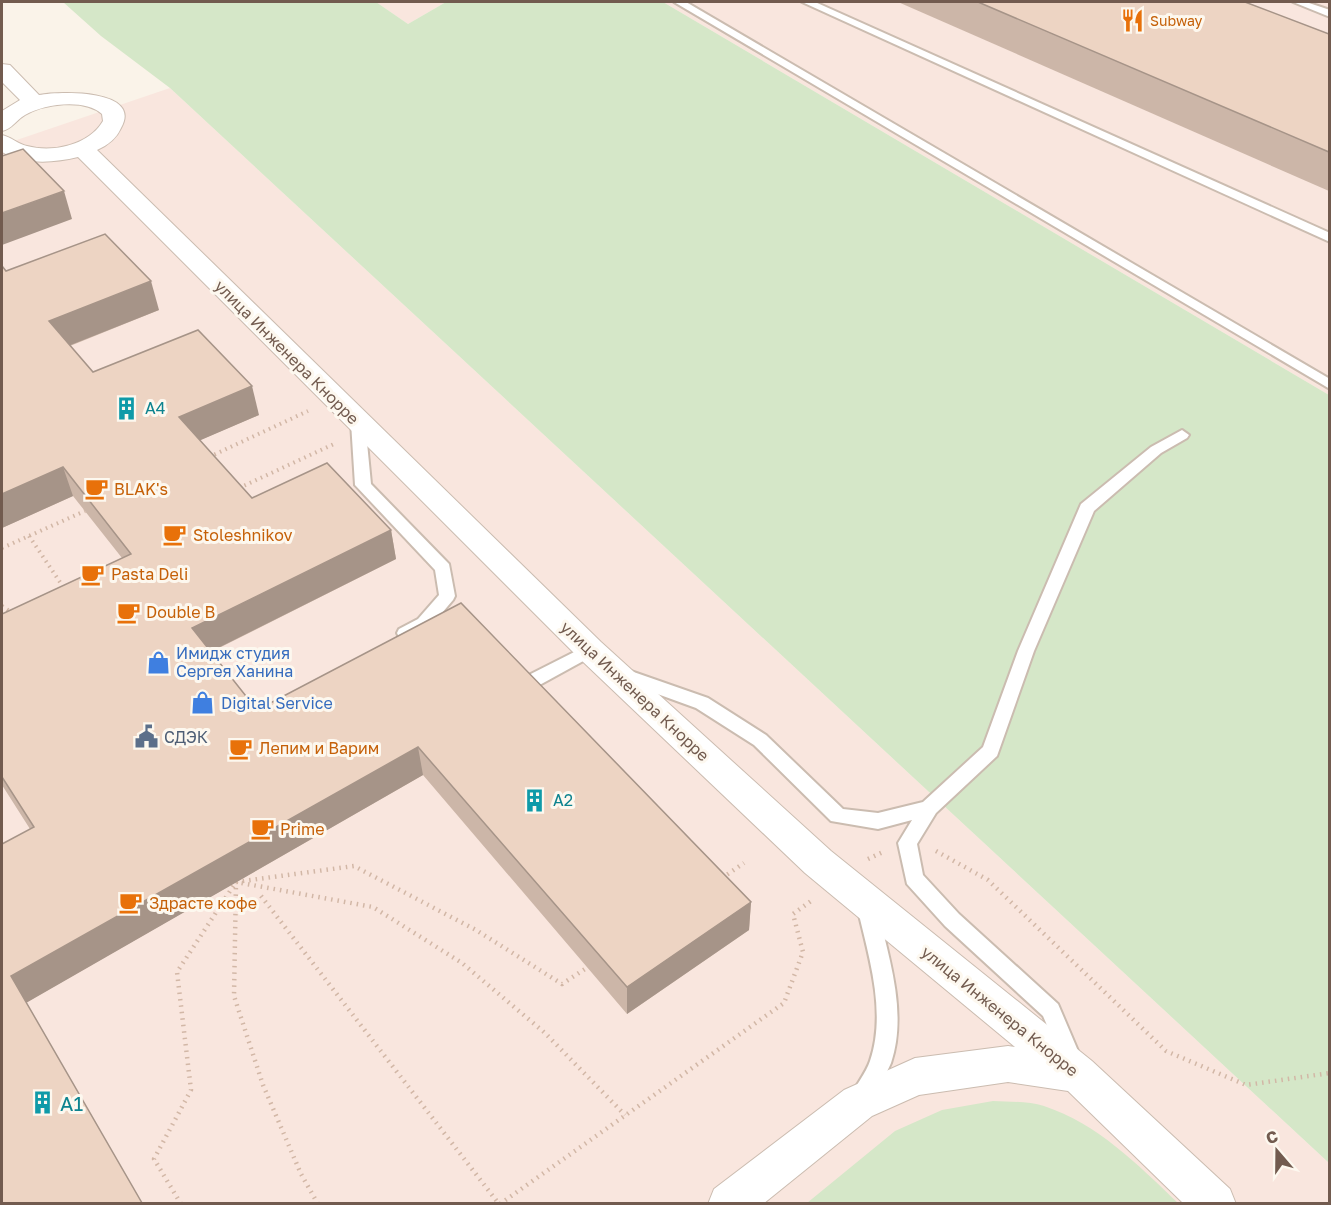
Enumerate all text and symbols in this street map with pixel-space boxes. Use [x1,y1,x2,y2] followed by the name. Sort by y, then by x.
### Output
[1119,7,1145,33] restaurant icon: Subway
[1150,12,1203,29] place label: Subway
[211,276,363,428] street label: улица Инженера Кнорре
[114,395,140,421] building icon: А4
[145,398,165,418] place label: А4
[83,476,109,502] cafe icon: BLAK's
[114,479,168,499] place label: BLAK's
[162,522,188,548] cafe icon: Stoleshnikov
[193,525,293,545] place label: Stoleshnikov
[80,561,106,587] cafe icon: Pasta Deli
[111,564,188,584] place label: Pasta Deli
[115,599,141,625] cafe icon: Double B
[146,602,215,622] place label: Double B
[557,617,713,765] street label: улица Инженера Кнорре
[176,643,293,681] place label: Имидж студия Сергея Ханина
[145,649,171,675] shop icon: Имидж студия Сергея Ханина
[190,690,216,716] shop icon: Digital Service
[221,693,333,713] place label: Digital Service
[133,724,159,750] public building icon: СДЭК
[164,727,208,747] place label: СДЭК
[228,735,254,761] cafe icon: Лепим и Варим
[259,738,379,758] place label: Лепим и Варим
[522,787,548,813] building icon: А2
[553,790,573,810] place label: А2
[249,816,275,842] cafe icon: Prime
[280,819,324,839] place label: Prime
[118,890,144,916] cafe icon: Здрасте кофе
[149,893,257,913] place label: Здрасте кофе
[918,942,1082,1080] street label: улица Инженера Кнорре
[29,1090,55,1116] building icon: А1
[60,1091,83,1115] place label: А1
[1247,1121,1307,1181] north arrow
[1263,1126,1281,1148] text: С

